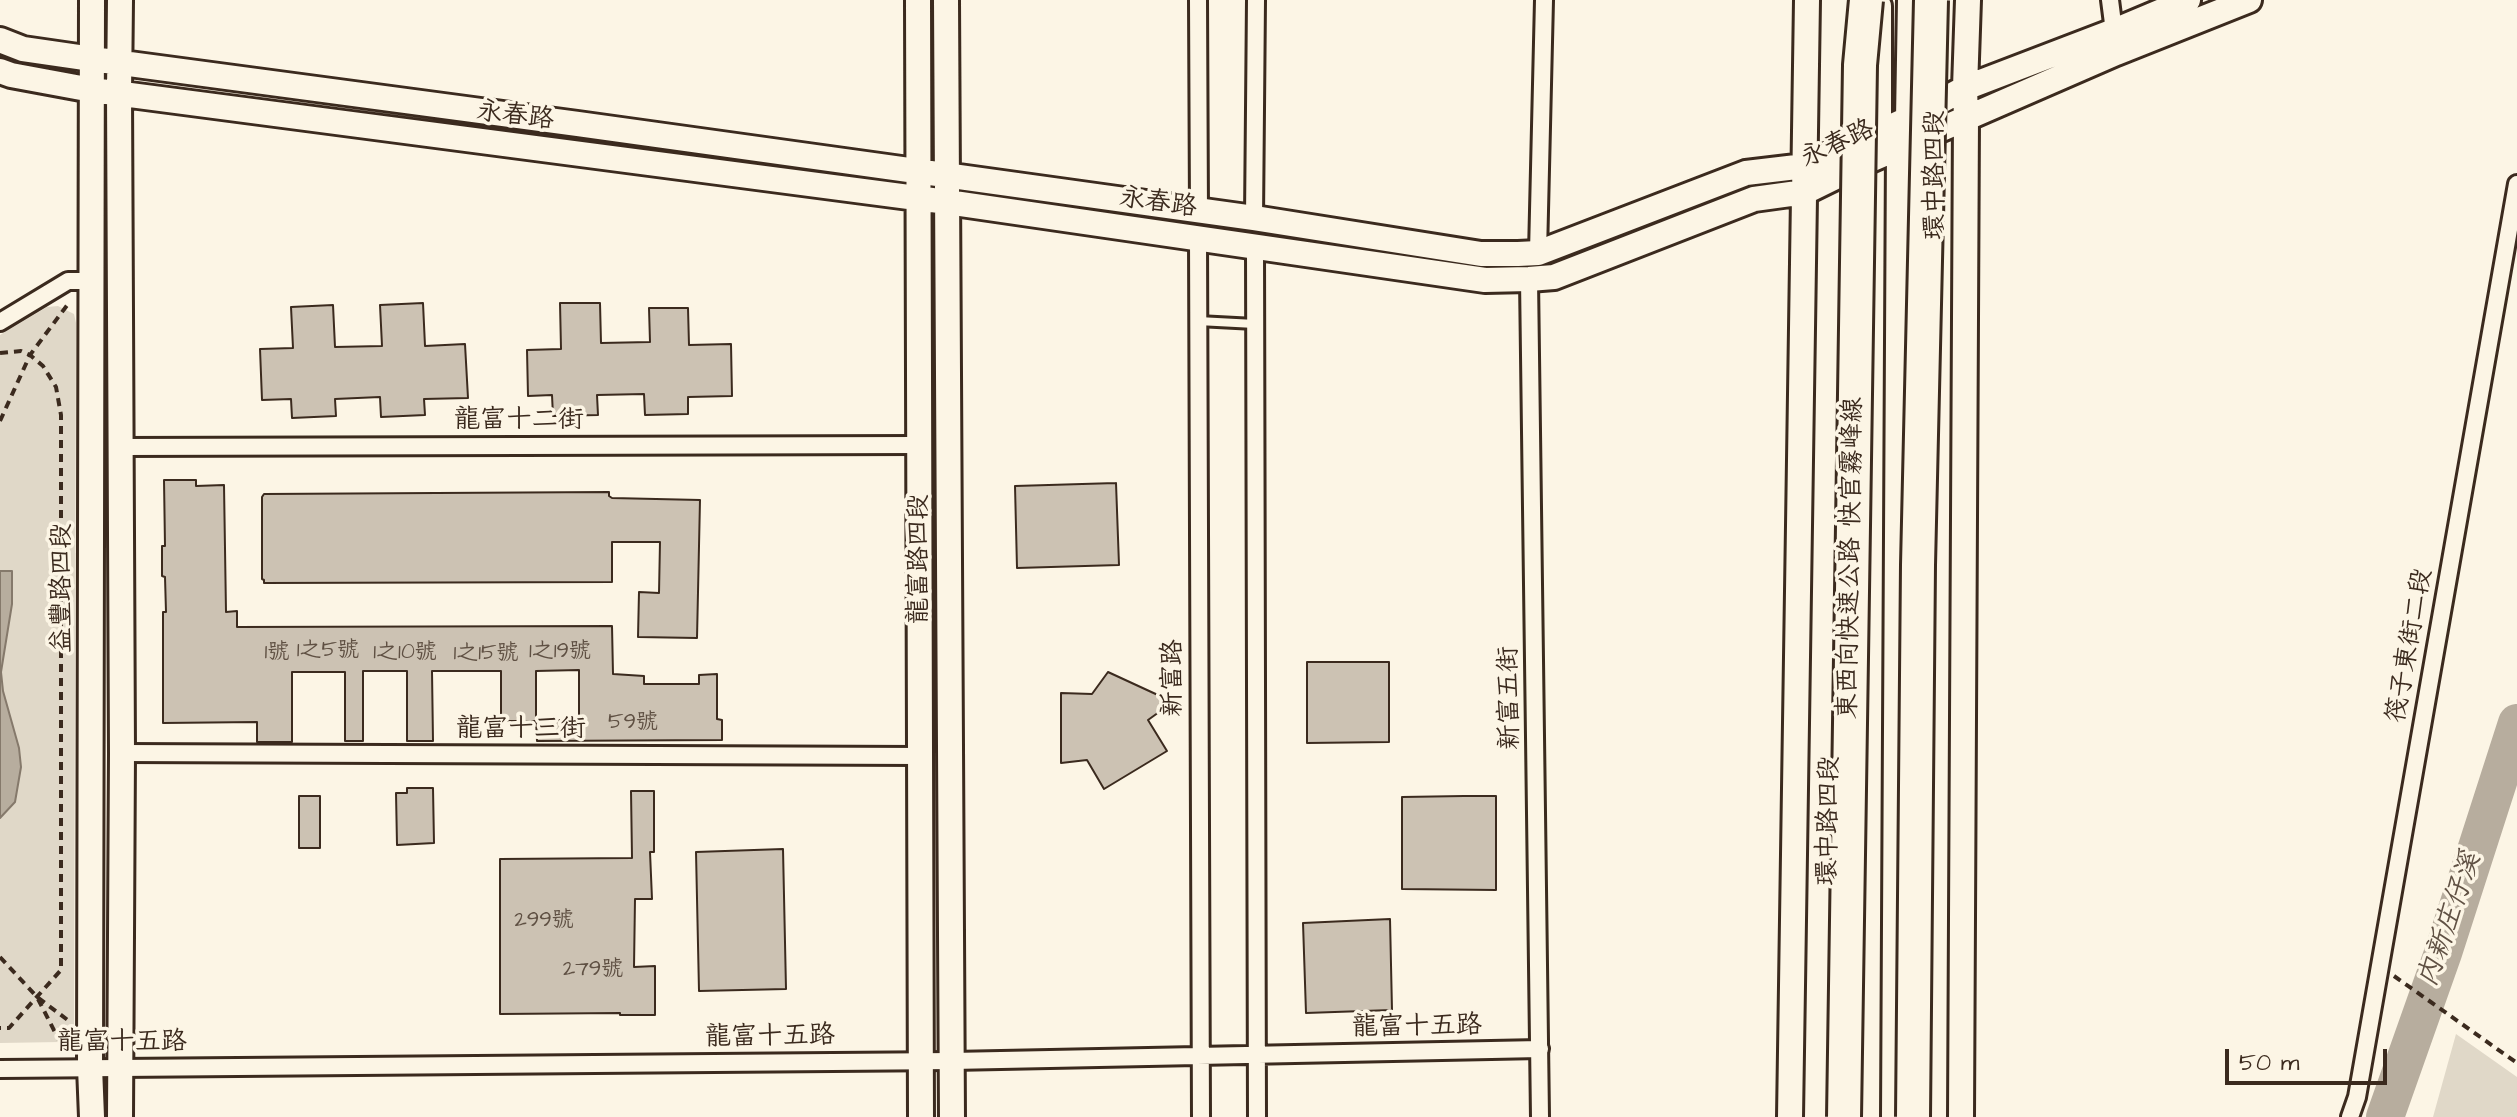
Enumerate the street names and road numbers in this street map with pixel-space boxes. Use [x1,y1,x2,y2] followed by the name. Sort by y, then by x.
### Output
[474,97,556,137] street label: 永春路
[1921,110,1953,240] street label: 環中路四段
[1796,114,1880,176] street label: 永春路
[1117,183,1199,225] street label: 永春路
[1834,397,1870,719] street label: 東西向快速公路 快官霧峰線
[454,406,584,438] street label: 龍富十二街
[905,494,937,624] street label: 龍富路四段
[48,523,80,653] street label: 益豐路四段
[2382,566,2440,726] street label: 筏子東街二段
[1159,639,1191,717] street label: 新富路
[1494,646,1528,750] street label: 新富五街
[456,715,586,747] street label: 龍富十三街
[1813,756,1847,886] street label: 環中路四段
[1352,1011,1482,1045] street label: 龍富十五路
[705,1021,835,1055] street label: 龍富十五路
[57,1028,187,1060] street label: 龍富十五路

